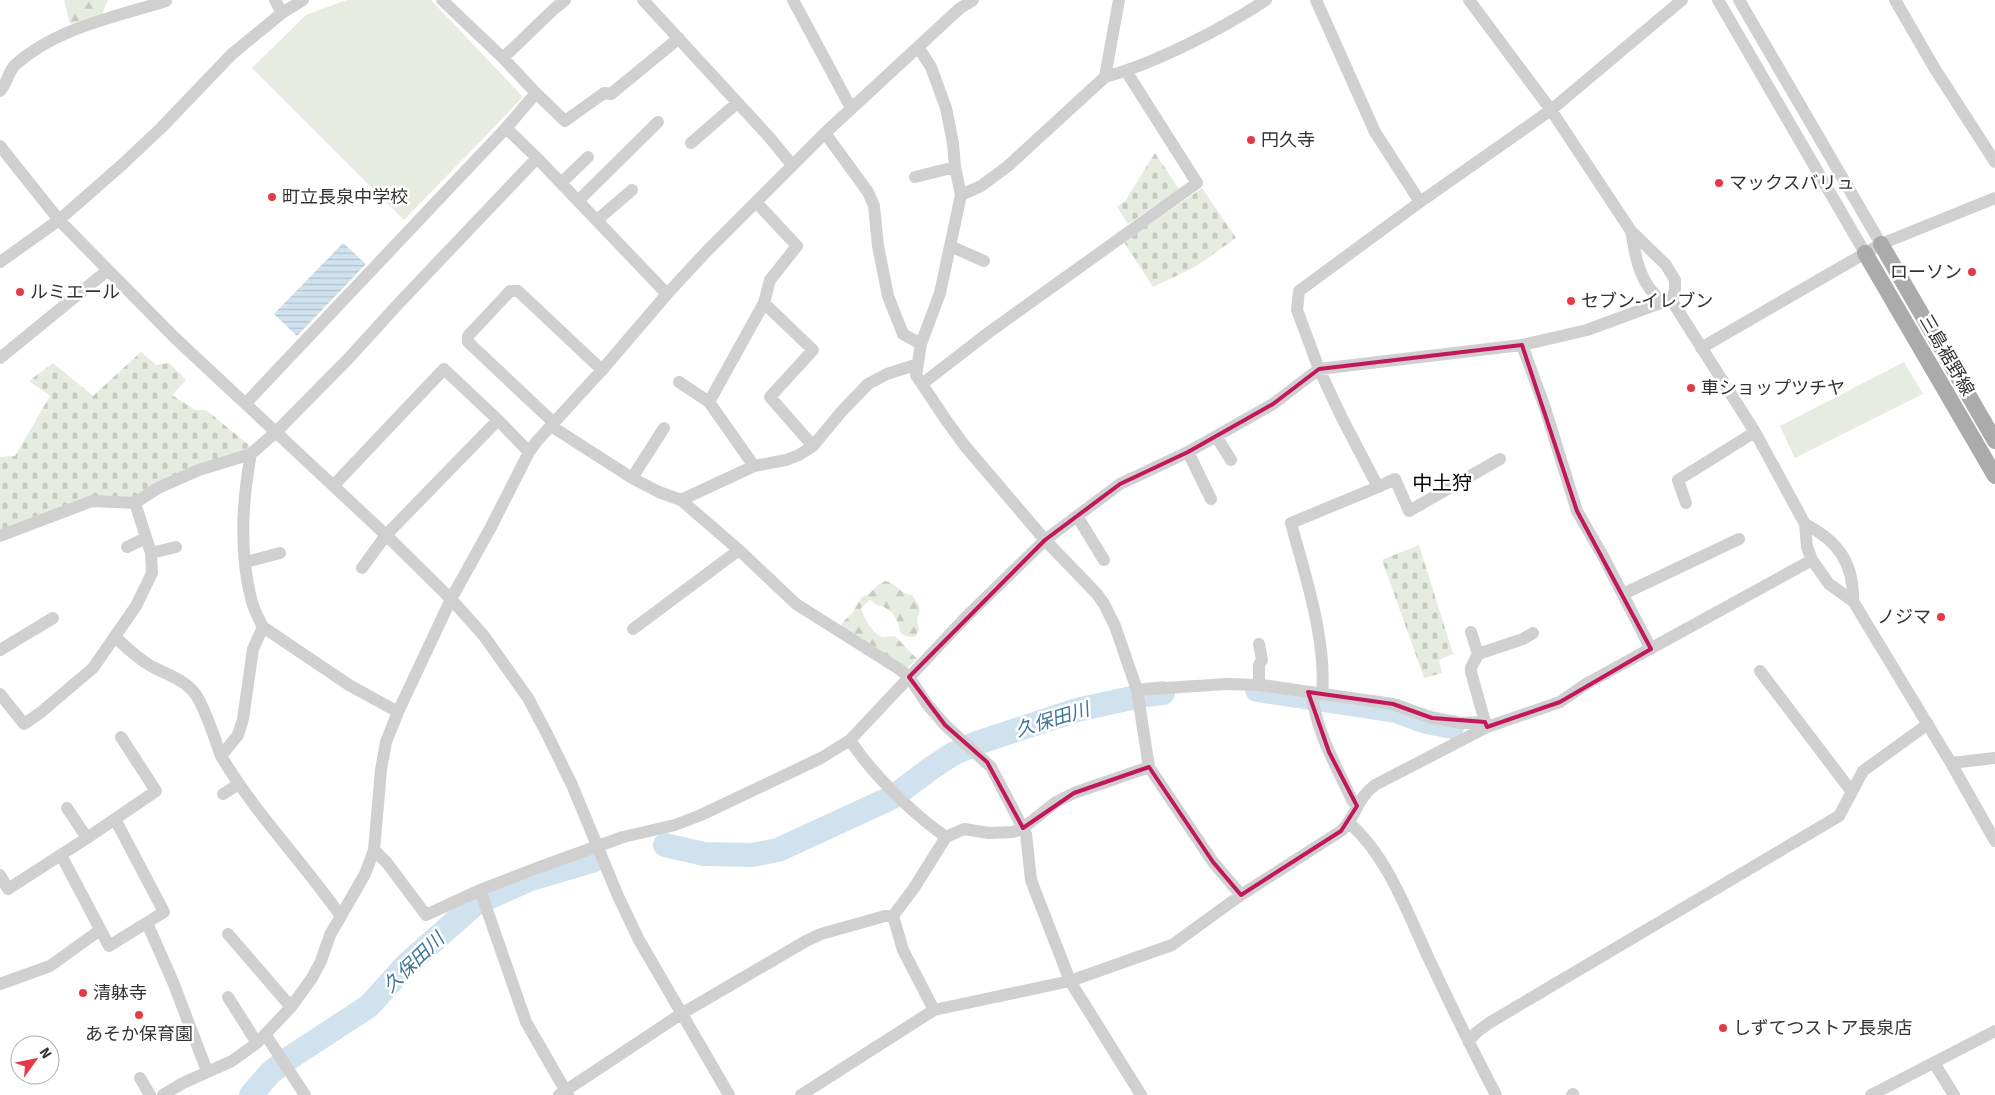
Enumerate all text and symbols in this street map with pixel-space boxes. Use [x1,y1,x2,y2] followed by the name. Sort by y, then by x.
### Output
[1261,129,1315,151] place label: 円久寺
[1245,134,1257,146] marker: 円久寺
[1729,172,1854,194] place label: マックスバリュ
[1713,177,1725,189] marker: マックスバリュ
[282,186,408,208] place label: 町立長泉中学校
[266,191,278,203] marker: 町立長泉中学校
[1890,261,1962,283] place label: ローソン
[1966,266,1978,278] marker: ローソン
[30,281,120,303] place label: ルミエール
[14,286,26,298] marker: ルミエール
[1581,290,1713,312] place label: セブン-イレブン
[1565,295,1577,307] marker: セブン-イレブン
[1915,311,1979,399] street label: 三島裾野線
[1701,377,1845,399] place label: 車ショップツチヤ
[1685,382,1697,394] marker: 車ショップツチヤ
[1412,471,1472,496] district label: 中土狩
[1877,606,1931,628] place label: ノジマ
[1935,611,1947,623] marker: ノジマ
[1012,697,1094,743] water label: 久保田川
[378,926,451,998] water label: 久保田川
[93,982,147,1004] place label: 清躰寺
[77,987,89,999] marker: 清躰寺
[133,1009,145,1021] marker: あそか保育園
[1733,1017,1912,1039] place label: しずてつストア長泉店
[1717,1022,1729,1034] marker: しずてつストア長泉店
[85,1023,193,1045] place label: あそか保育園
[10,1035,60,1085] north arrow
[36,1044,55,1062] text: N

